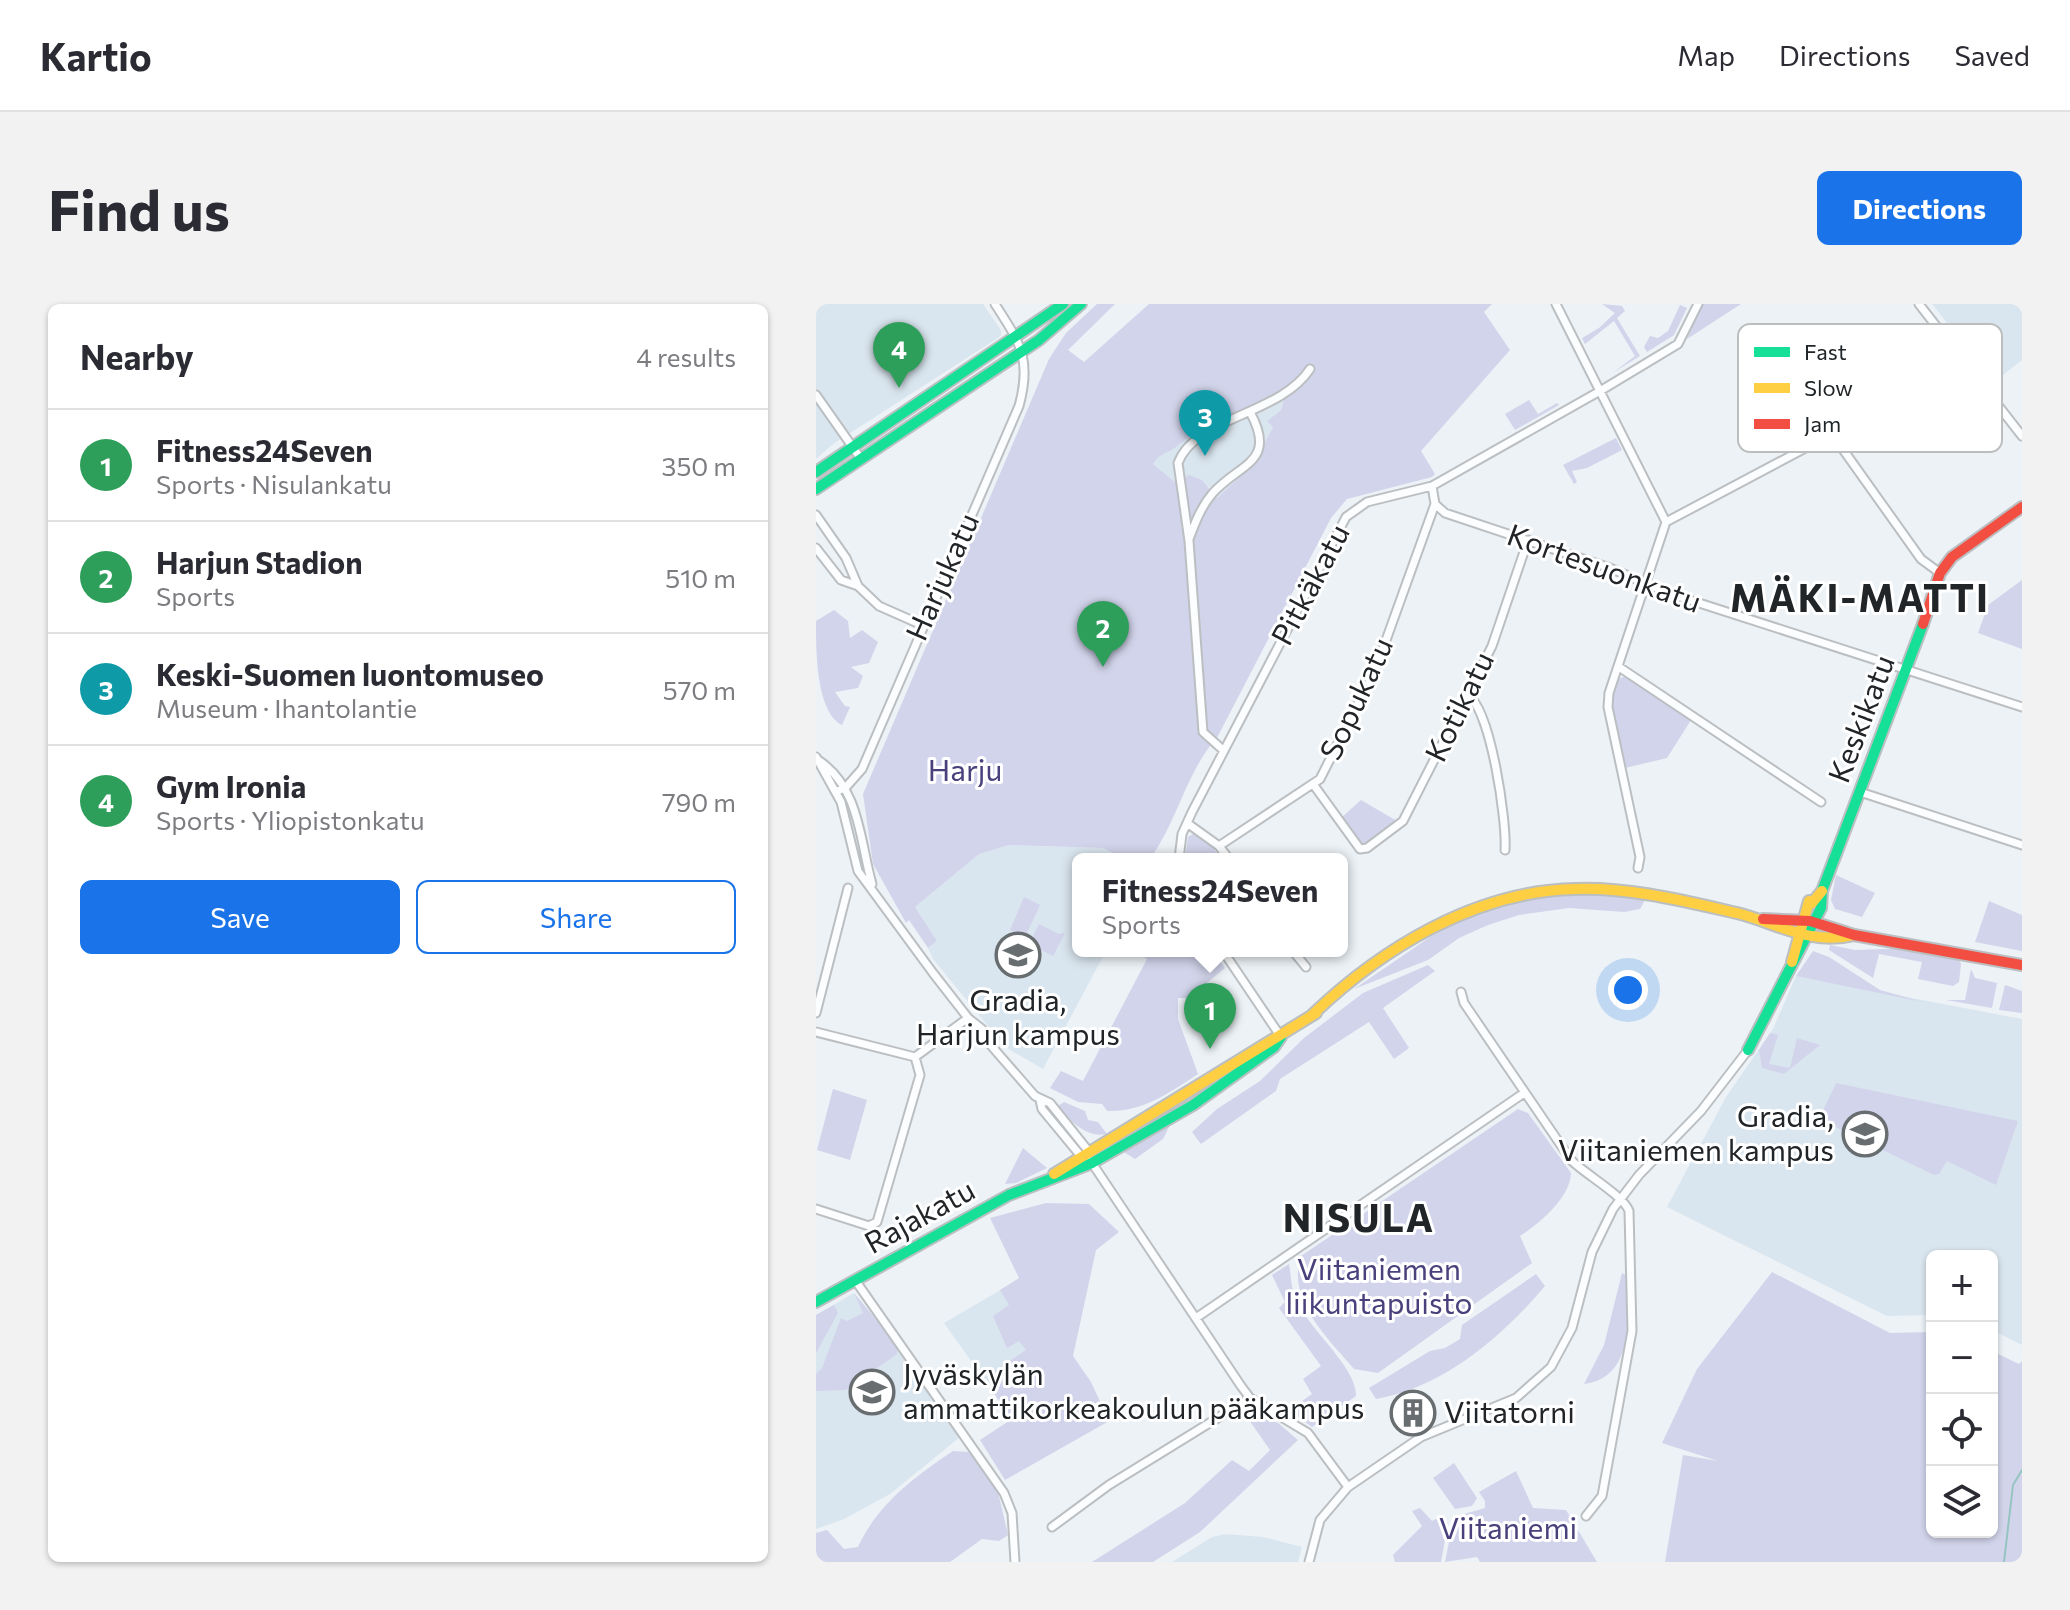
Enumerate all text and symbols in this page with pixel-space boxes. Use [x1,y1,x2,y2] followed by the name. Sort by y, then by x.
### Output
[40,32,152,79] text: Kartio
[1677,38,1735,72] text: Map
[1779,38,1910,72] text: Directions
[1954,38,2030,72] text: Saved
[1817,171,2022,245] button: Directions
[48,174,230,243] text: Find us
[873,322,925,388] pin: 4
[1738,324,2002,452] legend
[80,335,194,377] text: Nearby
[1804,338,1847,365] text: Fast
[636,341,736,372] text: 4 results
[1804,374,1853,401] text: Slow
[1179,390,1231,456] pin: 3
[1804,410,1841,437] text: Jam
[156,431,373,468] text: Fitness24Seven
[100,450,112,481] text: 1
[662,450,736,481] text: 350 m
[156,468,392,499] text: Sports · Nisulankatu
[896,507,985,645] street label: Harjukatu
[1503,514,1707,619] street label: Kortesuonkatu
[1262,517,1356,651] street label: Pitkäkatu
[156,543,363,580] text: Harjun Stadion
[99,562,113,593] text: 2
[665,562,736,593] text: 510 m
[1730,573,1990,620] district label: MÄKI-MATTI
[156,580,235,611] text: Sports
[1077,601,1129,667] pin: 2
[1310,631,1399,765] street label: Sopukatu
[1415,645,1500,767] street label: Kotikatu
[1818,649,1901,787] street label: Keskikatu
[156,655,544,692] text: Keski-Suomen luontomuseo
[98,674,114,705] text: 3
[663,674,736,705] text: 570 m
[156,692,417,723] text: Museum · Ihantolantie
[928,750,1002,787] park label: Harju
[156,767,306,804] text: Gym Ironia
[98,786,114,817] text: 4
[662,786,736,817] text: 790 m
[156,804,425,835] text: Sports · Yliopistonkatu
[1072,853,1348,957] popup
[1102,871,1318,908] text: Fitness24Seven
[80,880,400,954] button: Save
[416,880,736,954] button: Share
[1102,908,1181,939] text: Sports
[994,931,1042,979] school or university icon: Gradia, Harjun kampus
[1608,970,1648,1010] your location
[916,980,1120,1051] place label: Gradia, Harjun kampus
[1184,983,1236,1049] pin: 1
[1558,1096,1834,1167] place label: Gradia, Viitaniemen kampus
[1841,1110,1889,1158] school or university icon: Gradia, Viitaniemen kampus
[857,1170,980,1260] street label: Rajakatu
[1283,1193,1435,1240] district label: NISULA
[1285,1249,1473,1320] park label: Viitaniemen liikuntapuisto
[1926,1250,1998,1538] map controls
[1926,1250,1998,1322] button: +
[1926,1322,1998,1394] button: −
[903,1354,1364,1425] place label: Jyväskylän ammattikorkeakoulun pääkampus
[848,1368,896,1416] school or university icon: Jyväskylän ammattikorkeakoulun pääkampus
[1389,1389,1437,1437] building icon: Viitatorni
[1444,1392,1575,1429] place label: Viitatorni
[1926,1394,1998,1466] button: locate
[1926,1466,1998,1538] button: layers
[1439,1508,1577,1545] park label: Viitaniemi

